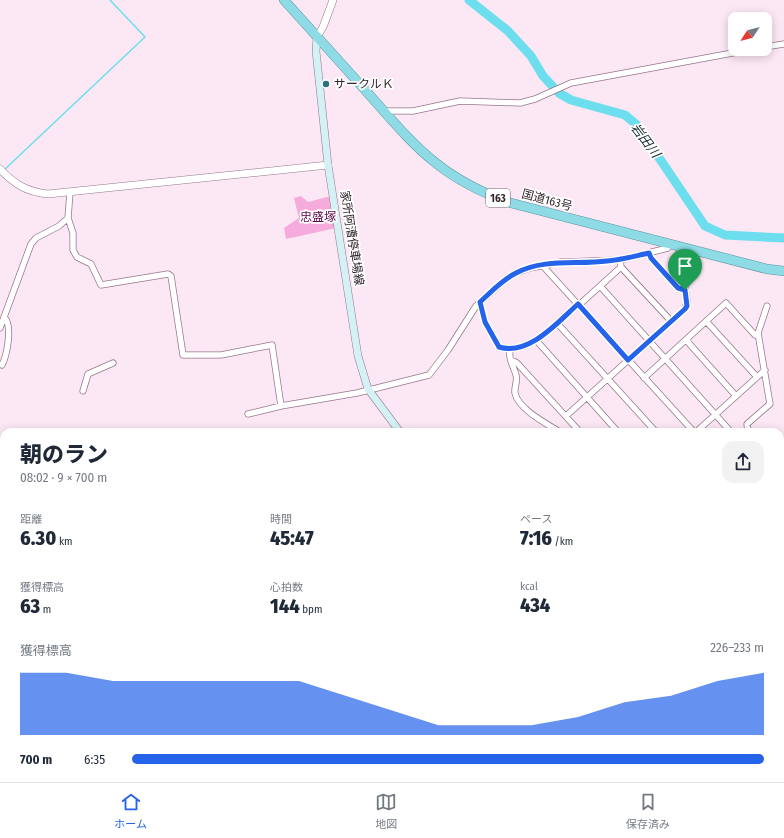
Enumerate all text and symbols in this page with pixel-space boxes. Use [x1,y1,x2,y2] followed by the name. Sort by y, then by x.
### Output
[728,12,772,56] north arrow
[728,12,772,56] map controls
[334,77,394,91] place label: サークルＫ
[321,79,331,89] marker: サークルＫ
[628,120,665,162] water label: 岩田川
[520,187,574,213] street label: 国道163号
[338,189,366,287] street label: 家所阿漕停車場線
[486,189,510,207] road number: 163
[300,210,336,224] park label: 忠盛塚
[668,249,702,290] pin
[674,255,696,277] icon: arrive
[20,441,108,468] text: 朝のラン
[722,441,764,483] button: share
[20,470,107,485] text: 08:02 · 9 × 700 m
[20,513,42,526] text: 距離
[270,513,292,526] text: 時間
[520,513,552,526] text: ペース
[20,526,56,550] text: 6.30
[270,526,314,550] text: 45:47
[520,526,552,550] text: 7:16
[56,535,72,548] text: km
[552,535,573,548] text: /km
[520,580,538,593] text: kcal
[20,581,64,594] text: 獲得標高
[270,581,303,594] text: 心拍数
[520,593,550,617] text: 434
[20,594,40,618] text: 63
[270,594,300,618] text: 144
[40,603,51,616] text: m
[300,603,322,616] text: bpm
[710,640,764,655] text: 226–233 m
[20,643,72,658] text: 獲得標高
[20,752,52,767] text: 700 m
[84,752,105,767] text: 6:35
[114,791,147,831] tab: ホーム
[375,791,397,831] tab: 地図
[626,791,670,831] tab: 保存済み

